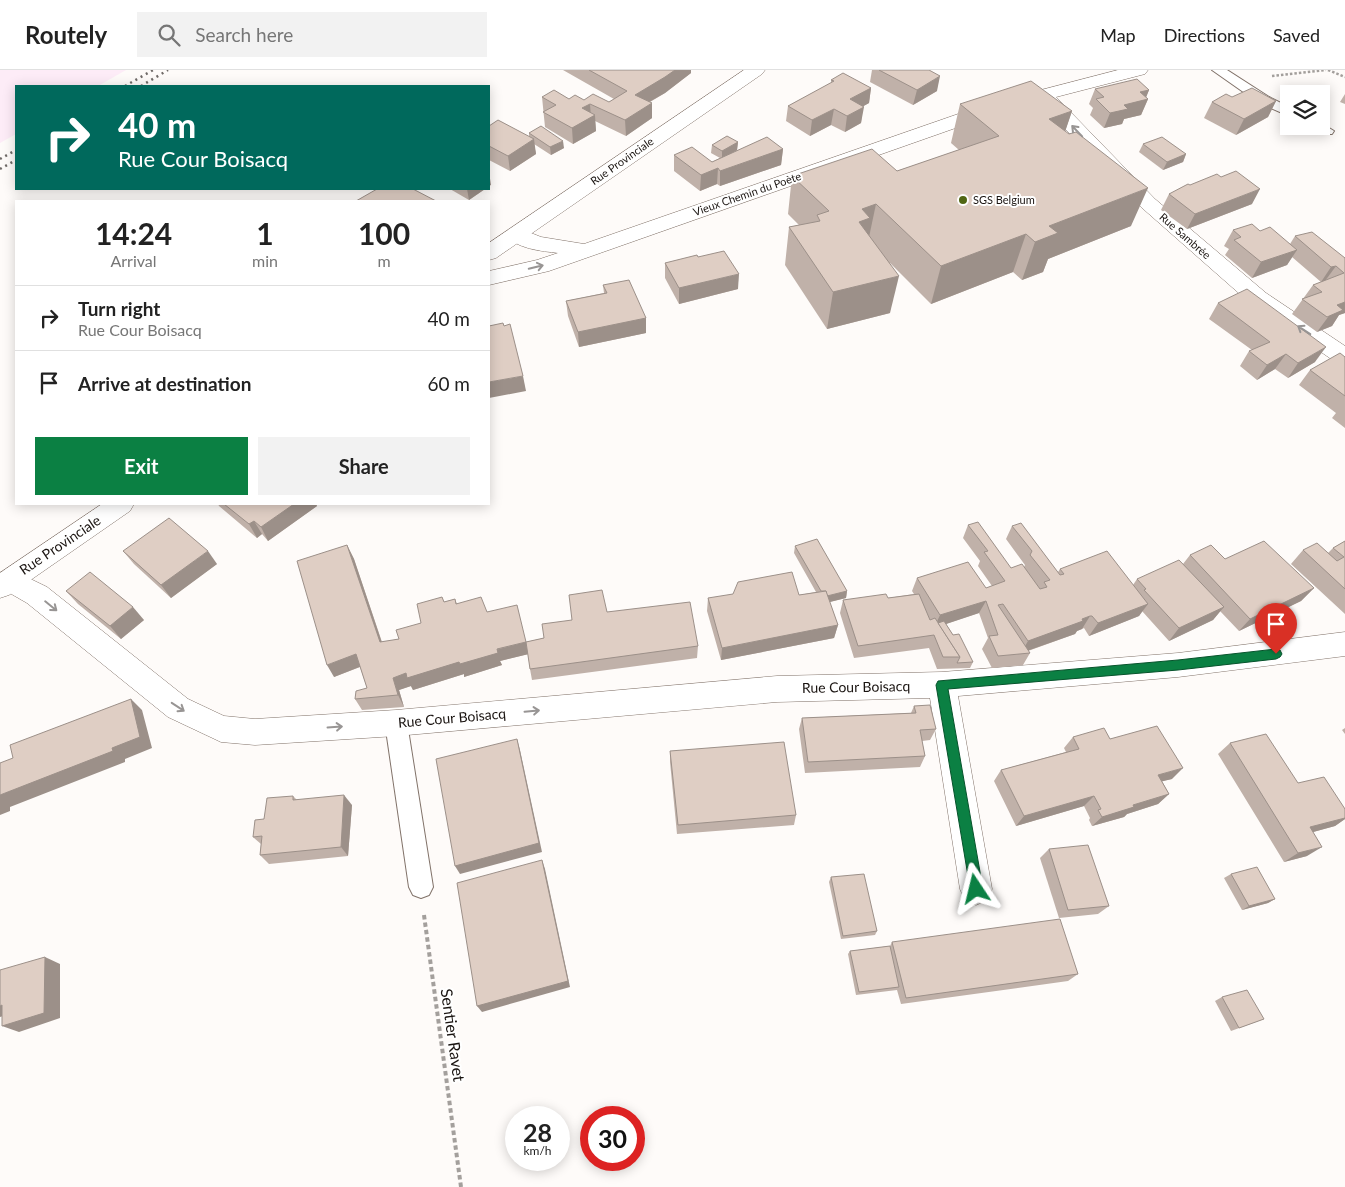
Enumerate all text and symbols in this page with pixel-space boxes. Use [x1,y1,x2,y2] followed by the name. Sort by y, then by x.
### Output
[137,12,487,57] search box
[25,20,107,49] text: Routely
[155,21,183,49] icon: search
[195,23,293,46] text: Search here
[1100,24,1136,46] text: Map
[1164,24,1245,46] text: Directions
[1273,24,1320,46] text: Saved
[1280,85,1330,135] map controls
[1280,85,1330,135] button: layers
[118,103,196,145] text: 40 m
[35,105,100,170] icon: right
[1071,125,1083,137] one-way arrow
[588,134,656,187] street label: Rue Provinciale
[118,145,288,172] text: Rue Cour Boisacq
[691,169,803,218] street label: Vieux Chemin du Poète
[973,193,1035,206] place label: SGS Belgium
[957,194,969,206] marker: SGS Belgium
[1157,210,1214,261] street label: Rue Sambrée
[95,215,172,251] text: 14:24
[256,215,274,251] text: 1
[358,215,410,251] text: 100
[110,251,157,270] text: Arrival
[252,251,278,270] text: min
[377,251,391,270] text: m
[528,262,544,271] one-way arrow
[78,297,160,320] text: Turn right
[35,304,63,332] icon: right
[427,307,470,330] text: 40 m
[78,320,202,339] text: Rue Cour Boisacq
[1298,325,1312,335] one-way arrow
[35,369,63,397] icon: arrive
[78,372,251,395] text: Arrive at destination
[427,372,470,395] text: 60 m
[35,437,248,495] button: Exit
[258,437,470,495] button: Share
[16,511,104,578] street label: Rue Provinciale
[44,601,57,612] one-way arrow
[1255,603,1297,654] pin
[1262,610,1290,638] icon: arrive
[802,677,910,696] street label: Rue Cour Boisacq
[171,702,185,713] one-way arrow
[397,704,507,731] street label: Rue Cour Boisacq
[523,706,539,715] one-way arrow
[327,722,343,731] one-way arrow
[949,862,1001,914] position arrow
[438,987,469,1083] street label: Sentier Ravet
[580,1106,645,1171] speed limit sign: 30
[523,1117,552,1147] text: 28
[523,1143,552,1158] text: km/h

